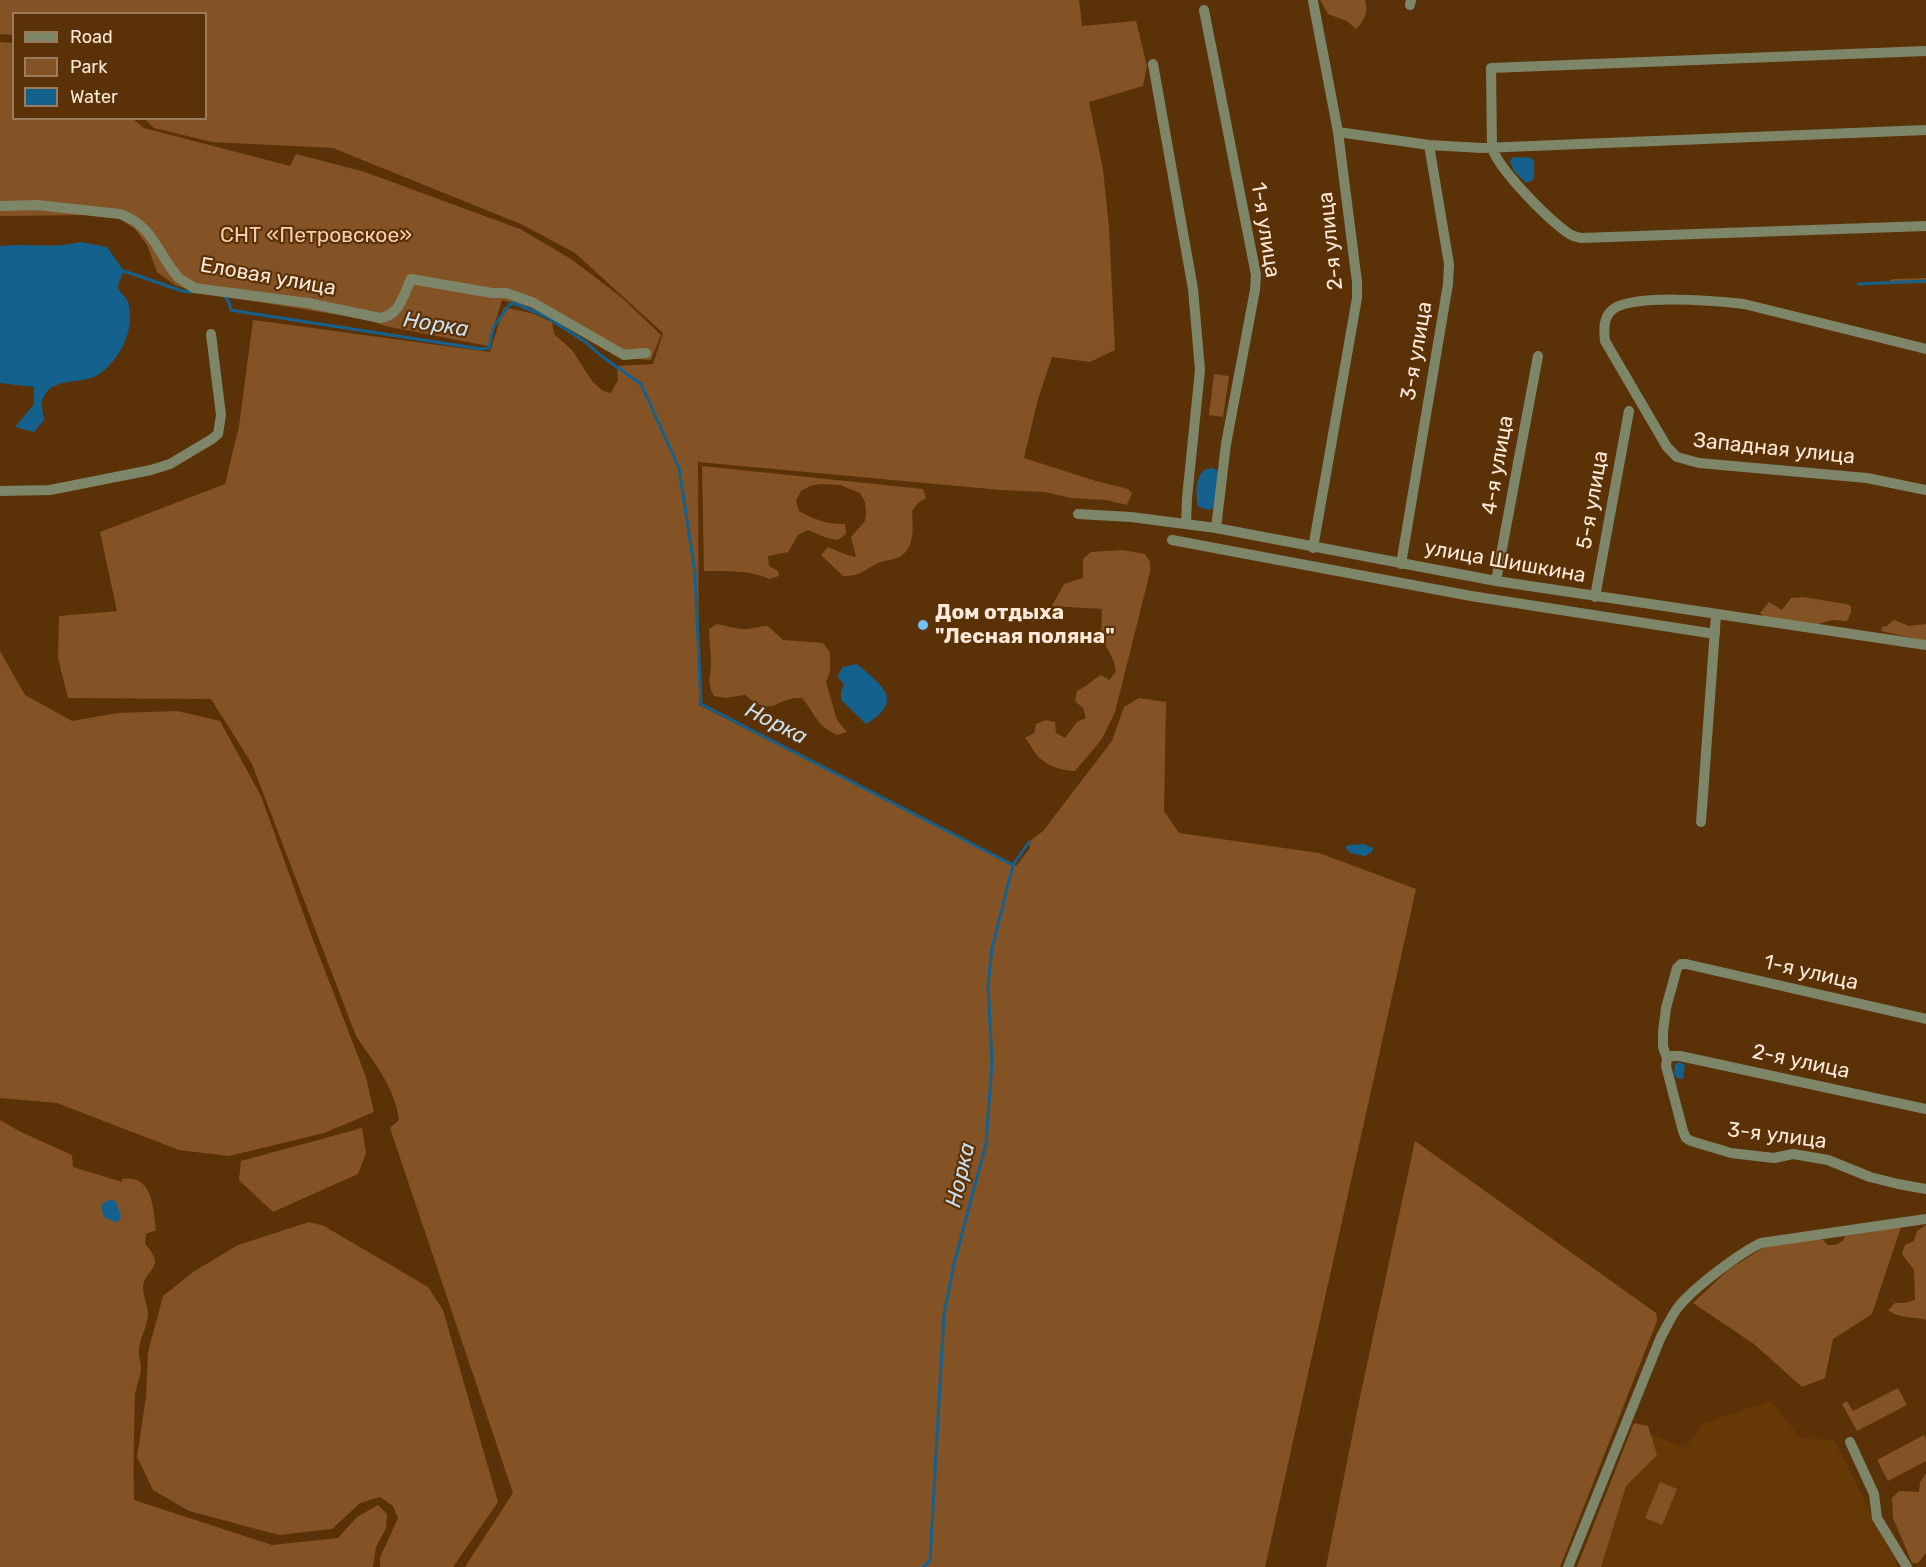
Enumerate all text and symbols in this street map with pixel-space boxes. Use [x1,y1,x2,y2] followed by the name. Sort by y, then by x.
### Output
[12,12,207,120] legend
[70,26,113,48] text: Road
[70,56,107,78] text: Park
[70,86,118,108] text: Water
[1245,181,1285,279] street label: 1-я улица
[1313,190,1349,292] street label: 2-я улица
[220,223,412,249] park label: СНТ «Петровское»
[198,253,338,301] street label: Еловая улица
[1396,300,1438,402] street label: 3-я улица
[401,307,471,343] water label: Норка
[1477,413,1519,517] street label: 4-я улица
[1692,428,1856,470] street label: Западная улица
[1572,449,1614,551] street label: 5-я улица
[1422,535,1588,589] street label: улица Шишкина
[935,600,1115,650] place label: Дом отдыха "Лесная поляна"
[916,618,930,632] marker: Дом отдыха "Лесная поляна"
[741,697,811,751] water label: Норка
[1761,950,1861,996] street label: 1-я улица
[1750,1039,1852,1085] street label: 2-я улица
[1726,1117,1828,1155] street label: 3-я улица
[941,1140,981,1210] water label: Норка

